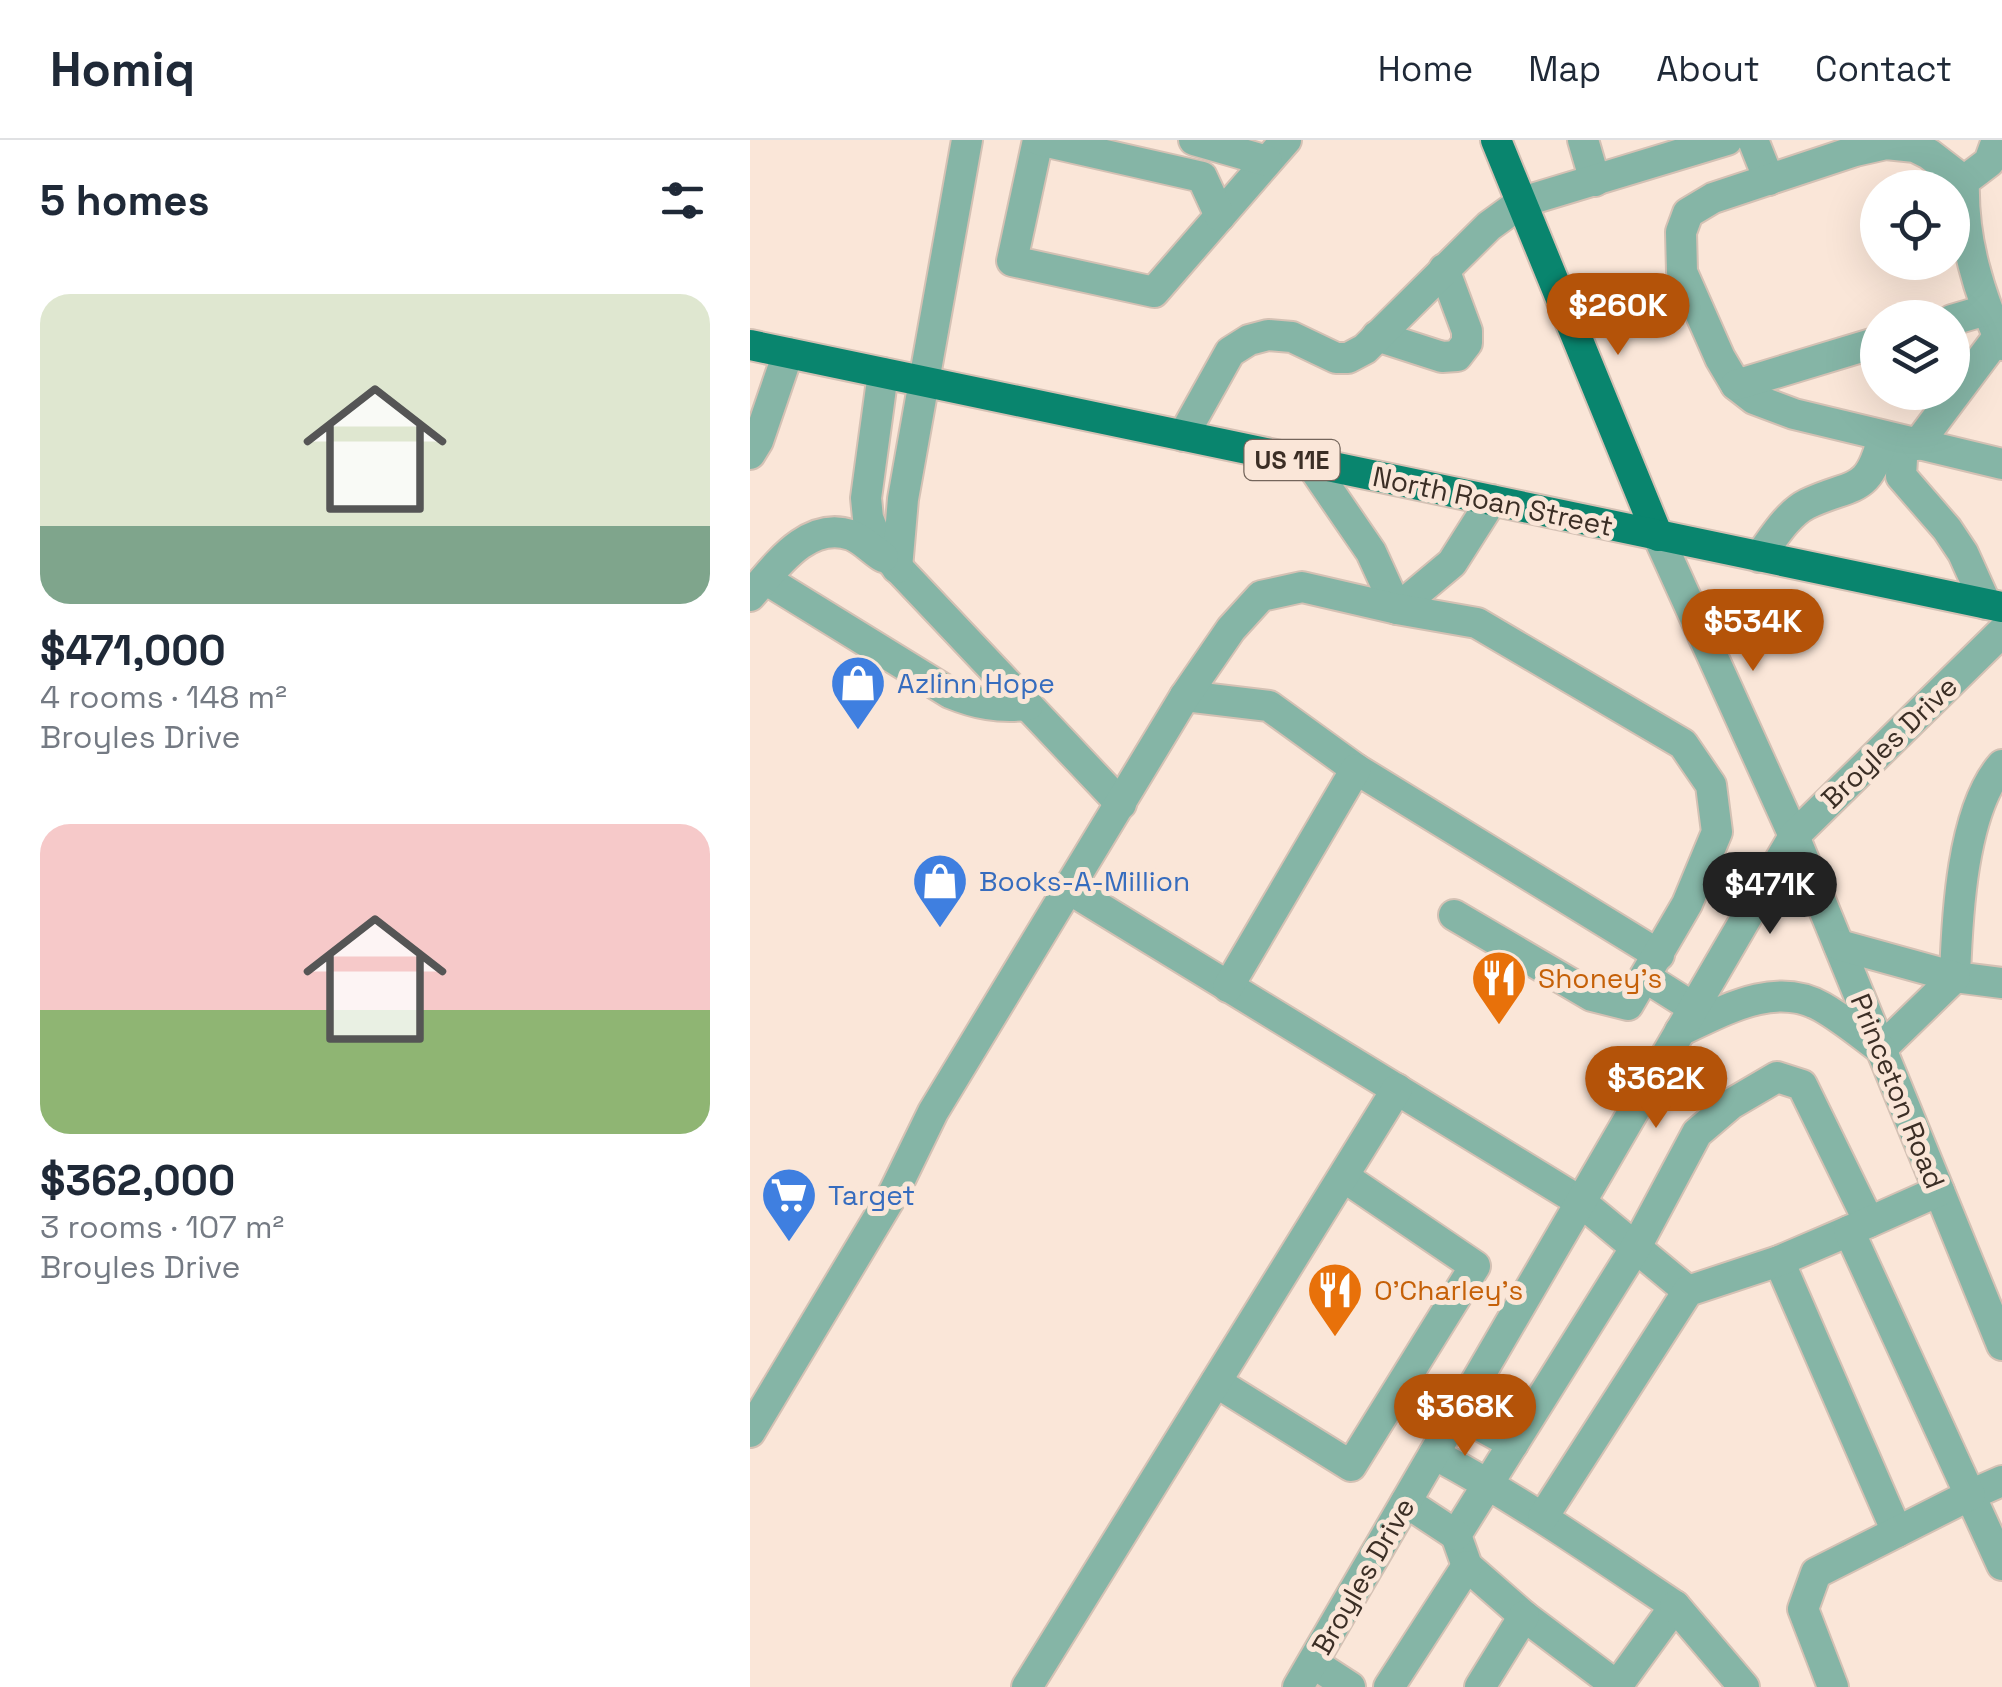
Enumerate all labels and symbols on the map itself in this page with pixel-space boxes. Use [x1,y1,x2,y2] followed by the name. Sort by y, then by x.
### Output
[1548,273,1688,358] pin: $260K
[1244,440,1340,480] road number: US 11E
[1370,458,1616,544] street label: North Roan Street
[1683,589,1823,674] pin: $534K
[828,653,888,732] shop icon: Azlinn Hope
[897,665,1055,701] place label: Azlinn Hope
[1813,668,1965,816] street label: Broyles Drive
[910,851,970,930] shop icon: Books-A-Million
[1700,852,1840,937] pin: $471K
[979,863,1190,899] place label: Books-A-Million
[1469,948,1529,1027] restaurant icon: Shoney's
[1538,960,1662,996] place label: Shoney's
[1843,988,1953,1194] street label: Princeton Road
[1586,1046,1726,1131] pin: $362K
[759,1165,819,1244] supermarket icon: Target
[828,1177,915,1213] place label: Target
[1305,1260,1365,1339] restaurant icon: O'Charley's
[1374,1272,1523,1308] place label: O'Charley's
[1395,1374,1535,1459] pin: $368K
[1304,1491,1422,1661] street label: Broyles Drive

